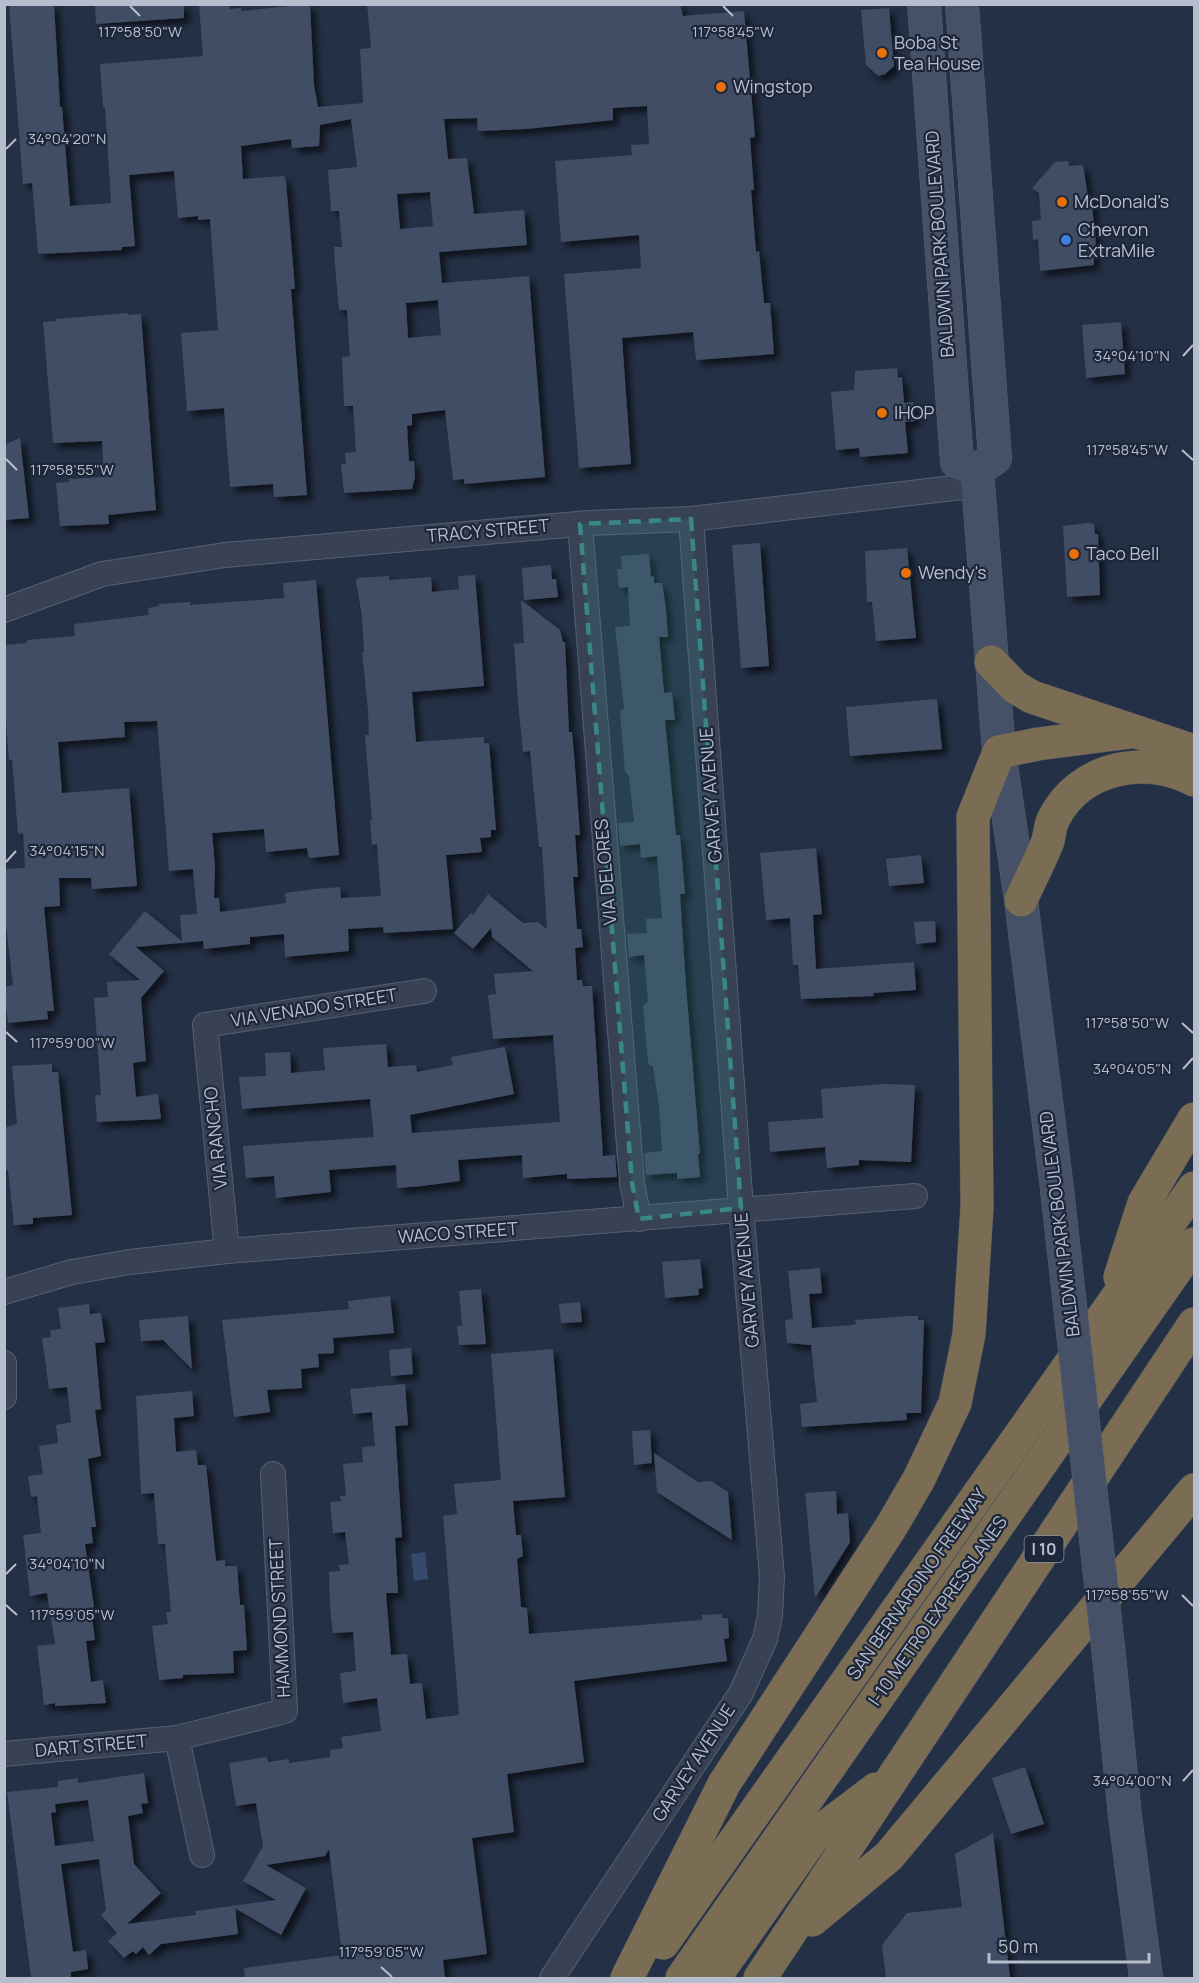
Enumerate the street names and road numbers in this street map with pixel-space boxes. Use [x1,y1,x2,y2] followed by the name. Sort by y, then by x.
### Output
[919,130,959,358] street label: BALDWIN PARK BOULEVARD
[426,513,550,547] street label: TRACY STREET
[693,727,727,864] street label: GARVEY AVENUE
[588,818,622,926] street label: VIA DELORES
[229,982,399,1032] street label: VIA VENADO STREET
[198,1085,232,1191] street label: VIA RANCHO
[1033,1110,1085,1338] street label: BALDWIN PARK BOULEVARD
[728,1212,764,1349] street label: GARVEY AVENUE
[397,1216,519,1248] street label: WACO STREET
[841,1482,992,1684] street label: SAN BERNARDINO FREEWAY
[862,1511,1012,1710] street label: I-10 METRO EXPRESSLANES
[1024,1536,1064,1562] road number: I 10
[263,1538,295,1698] street label: HAMMOND STREET
[646,1699,740,1826] street label: GARVEY AVENUE
[34,1728,148,1762] street label: DART STREET

